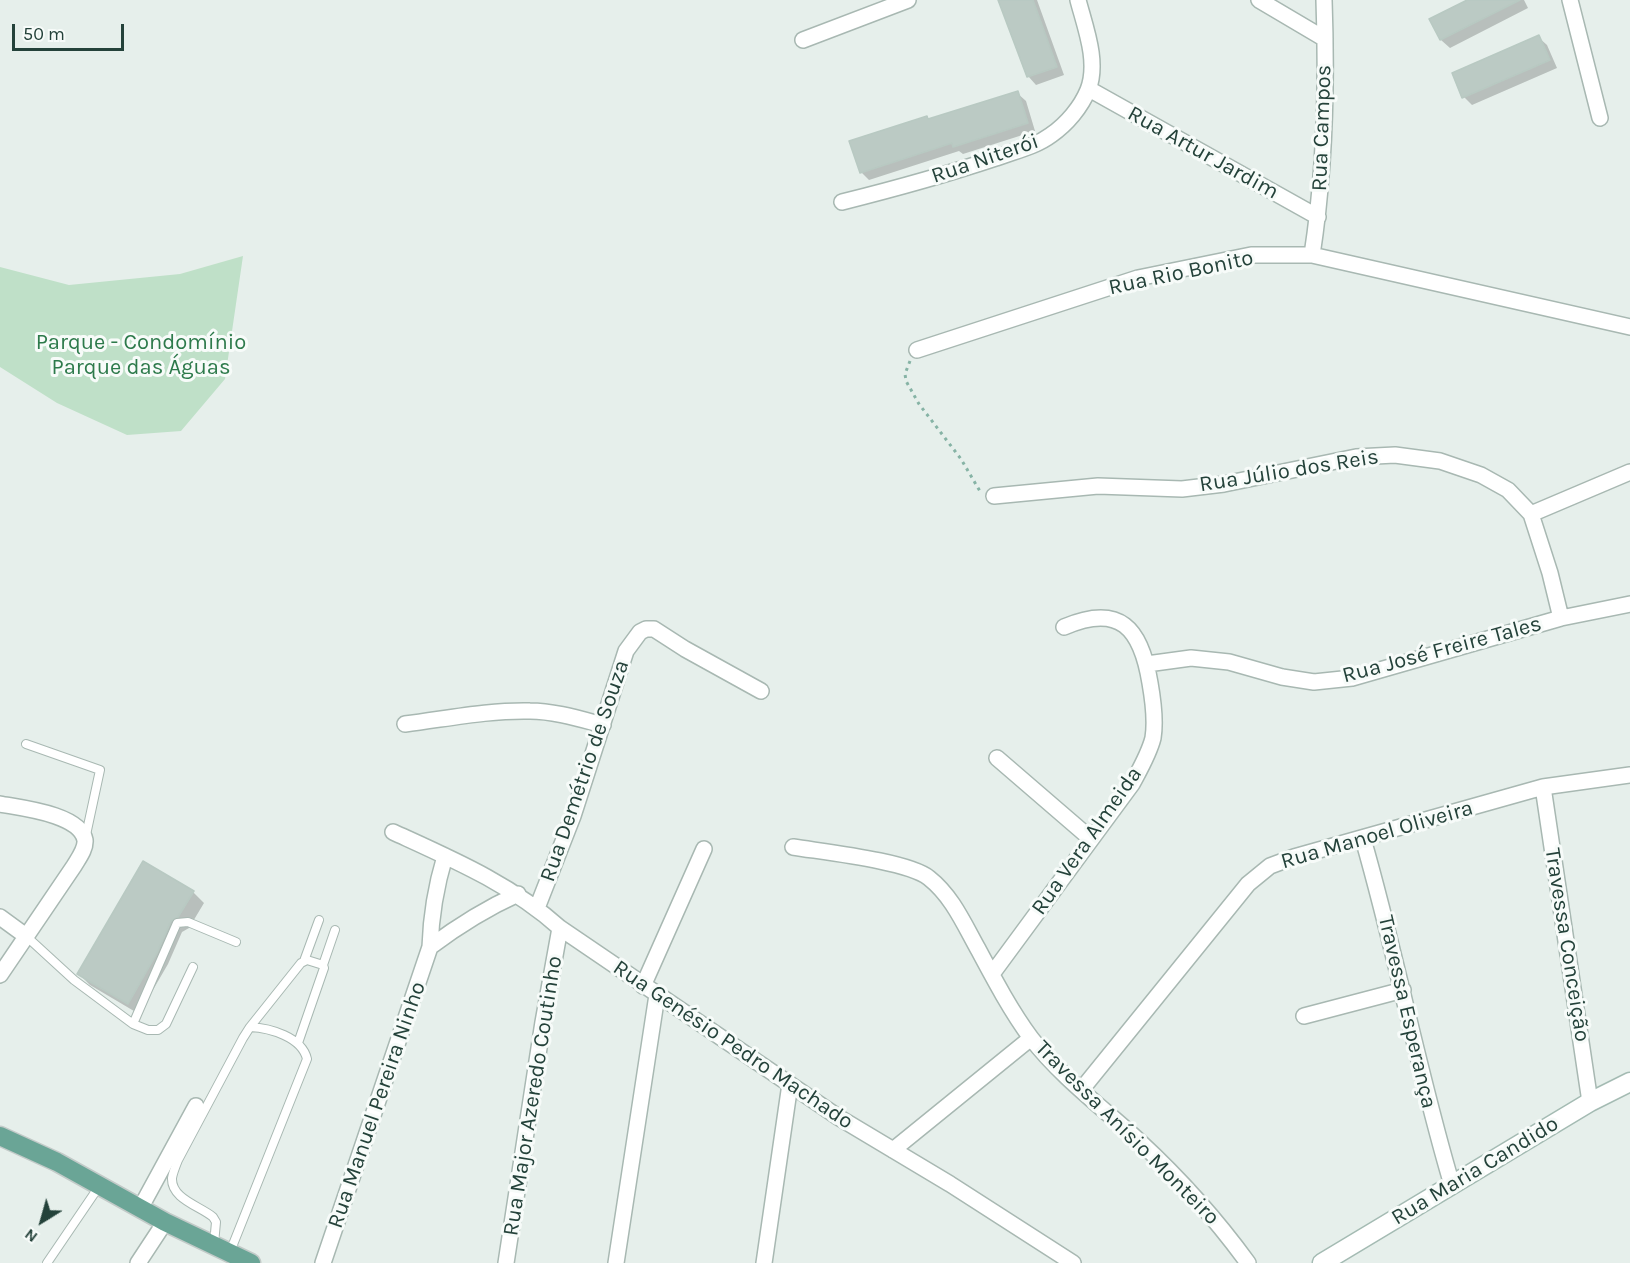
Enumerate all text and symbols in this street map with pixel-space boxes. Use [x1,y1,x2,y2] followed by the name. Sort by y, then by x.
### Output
[15,12,128,50] scale bar
[23,23,65,45] text: 50 m
[1307,64,1337,192] street label: Rua Campos
[1123,101,1283,205] street label: Rua Artur Jardim
[928,128,1042,190] street label: Rua Niterói
[1106,245,1256,301] street label: Rua Rio Bonito
[36,330,246,382] park label: Parque - Condomínio Parque das Águas
[1198,444,1380,498] street label: Rua Júlio dos Reis
[1340,611,1544,689] street label: Rua José Freire Tales
[535,657,635,885] street label: Rua Demétrio de Souza
[1026,762,1148,920] street label: Rua Vera Almeida
[1278,795,1476,875] street label: Rua Manoel Oliveira
[1539,846,1595,1044] street label: Travessa Conceição
[1372,913,1442,1111] street label: Travessa Esperança
[498,954,568,1238] street label: Rua Major Azeredo Coutinho
[608,955,858,1135] street label: Rua Genésio Pedro Machado
[322,978,432,1232] street label: Rua Manuel Pereira Ninho
[1029,1035,1225,1231] street label: Travessa Anísio Monteiro
[1387,1111,1563,1231] street label: Rua Maria Candido
[12,1191,72,1251] north arrow
[21,1225,41,1247] text: N

